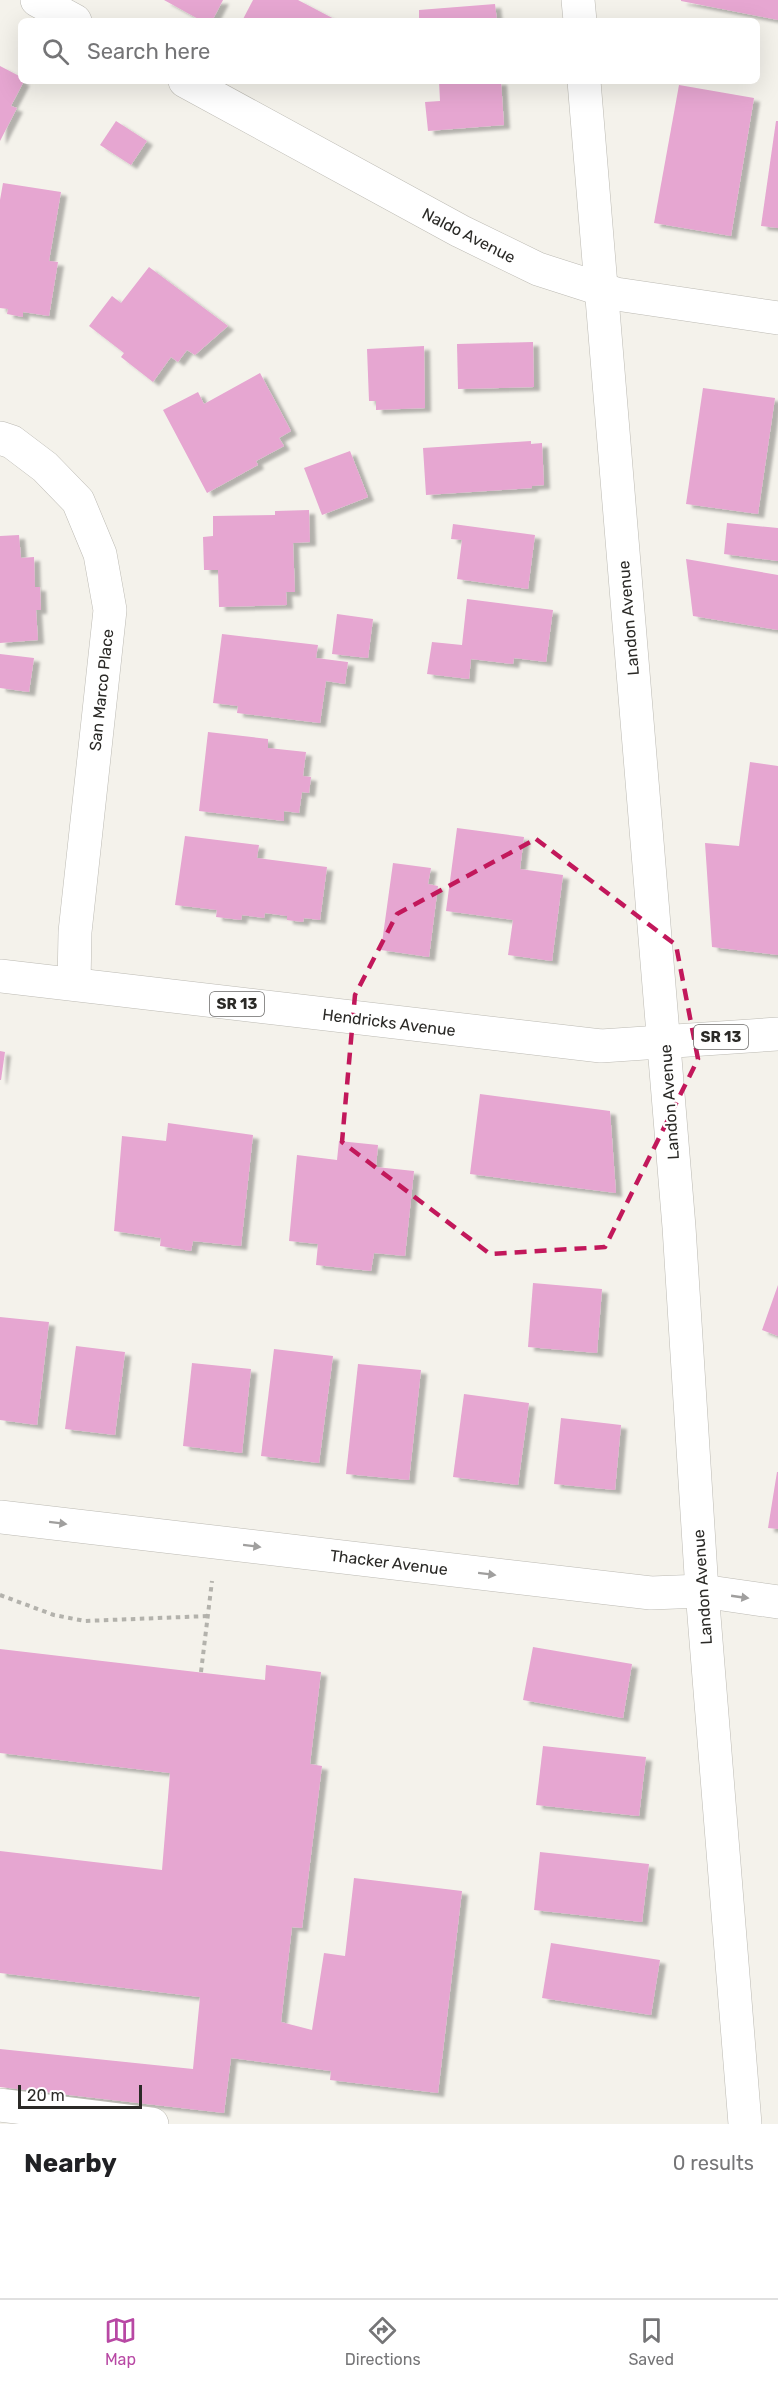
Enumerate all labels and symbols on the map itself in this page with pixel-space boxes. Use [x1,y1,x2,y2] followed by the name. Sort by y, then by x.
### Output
[419,204,519,267] street label: Naldo Avenue
[614,560,643,676] street label: Landon Avenue
[86,628,117,752] street label: San Marco Place
[210,992,264,1016] road number: SR 13
[321,1005,457,1040] street label: Hendricks Avenue
[694,1025,748,1049] road number: SR 13
[656,1044,683,1160] street label: Landon Avenue
[49,1519,68,1528] one-way arrow
[689,1529,716,1645] street label: Landon Avenue
[242,1541,261,1551] one-way arrow
[329,1546,449,1579] street label: Thacker Avenue
[478,1569,497,1579] one-way arrow
[731,1592,750,1601] one-way arrow
[18,2082,142,2110] scale bar

